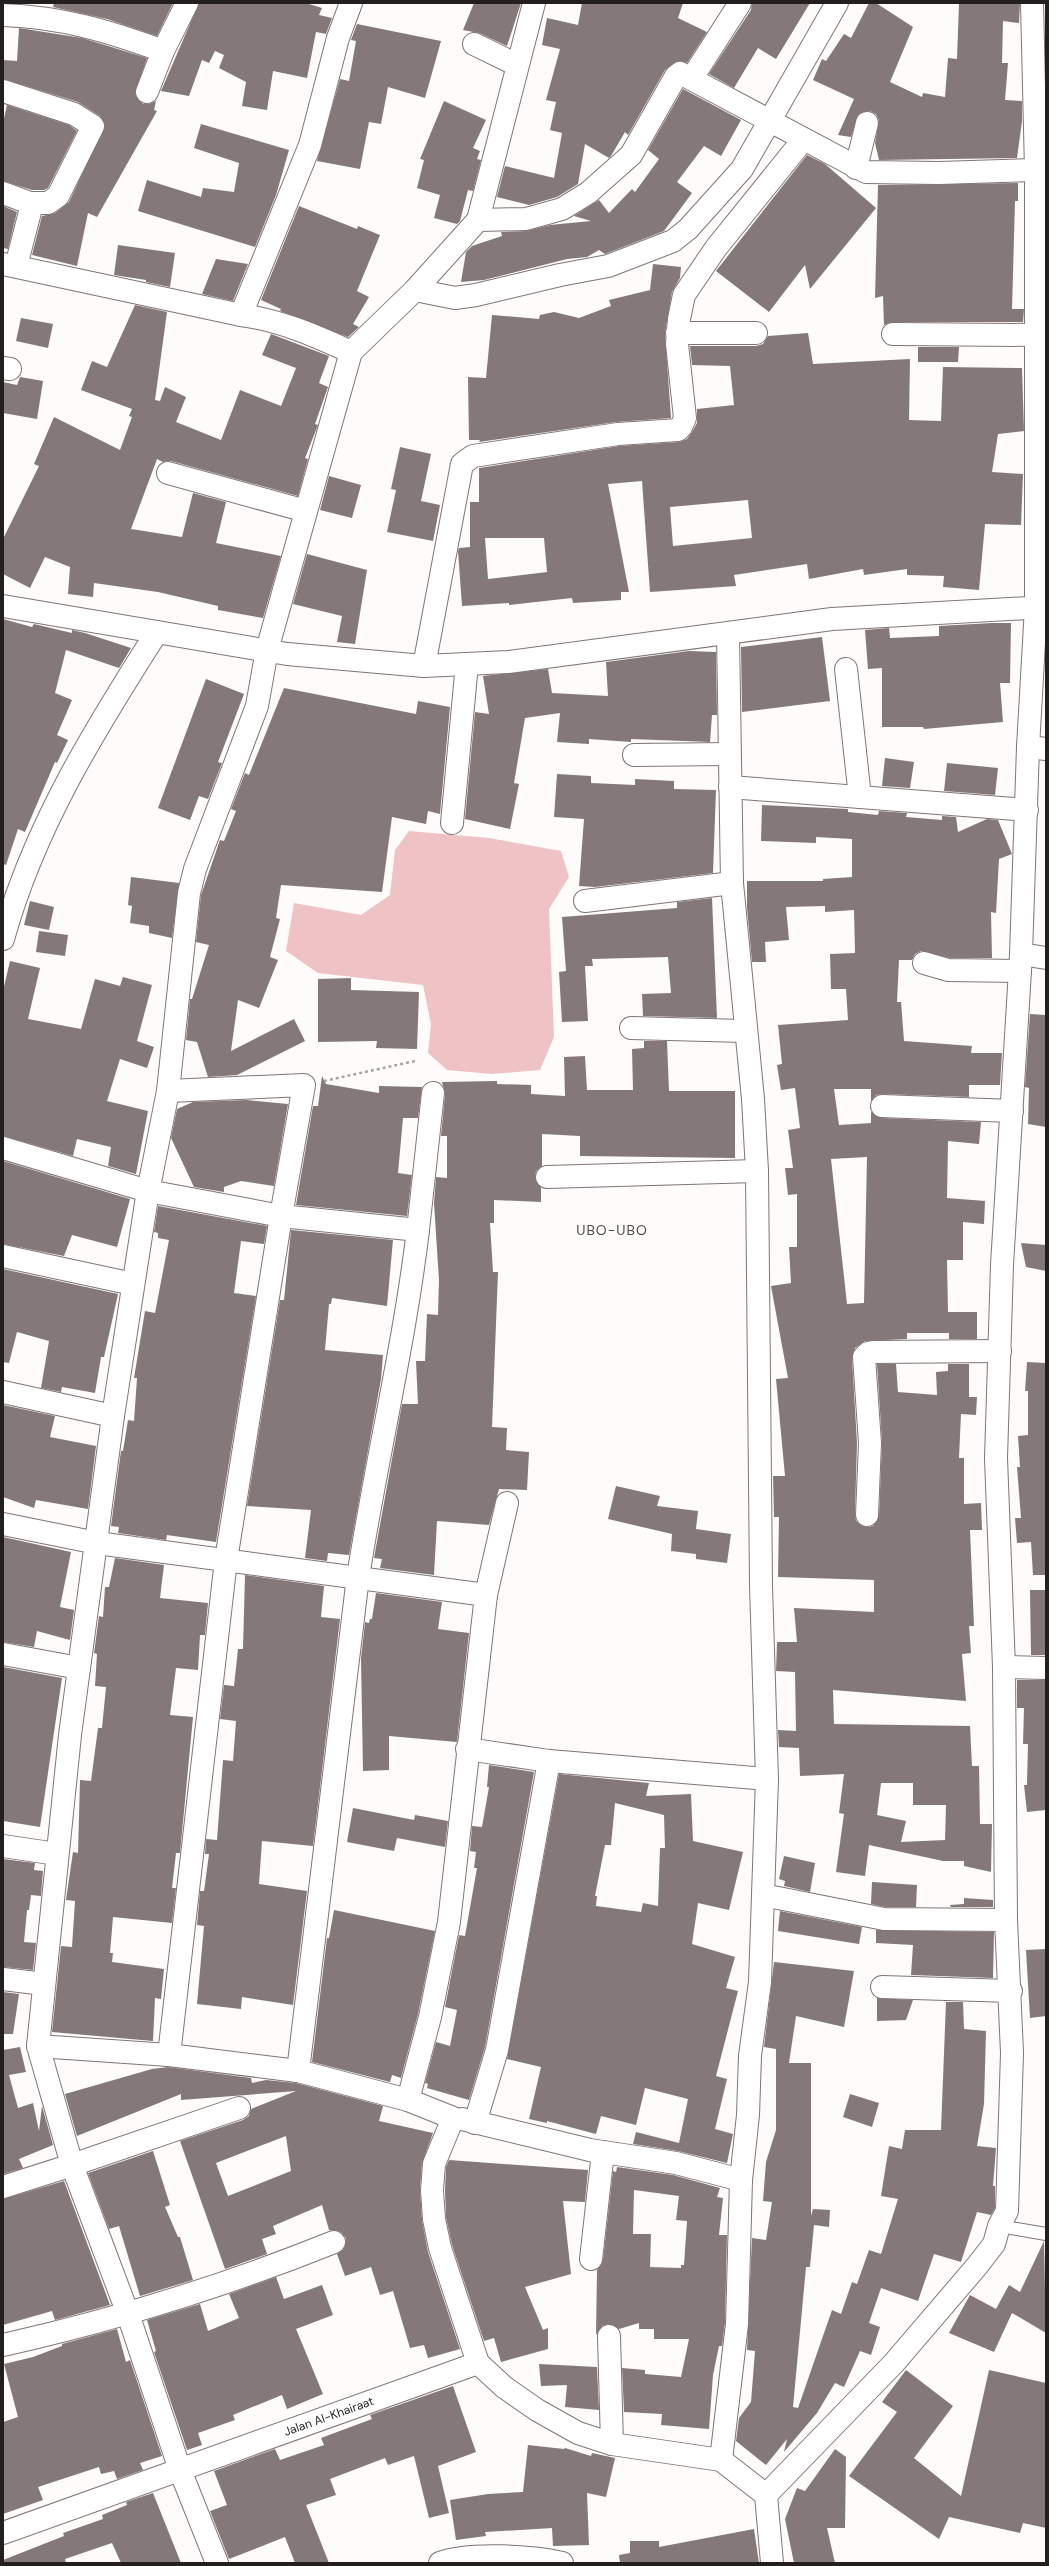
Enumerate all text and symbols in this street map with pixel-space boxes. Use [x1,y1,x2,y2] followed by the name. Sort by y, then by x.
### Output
[576,1221,648,1239] district label: UBO-UBO
[282,2393,376,2440] street label: Jalan Al-Khairaat

